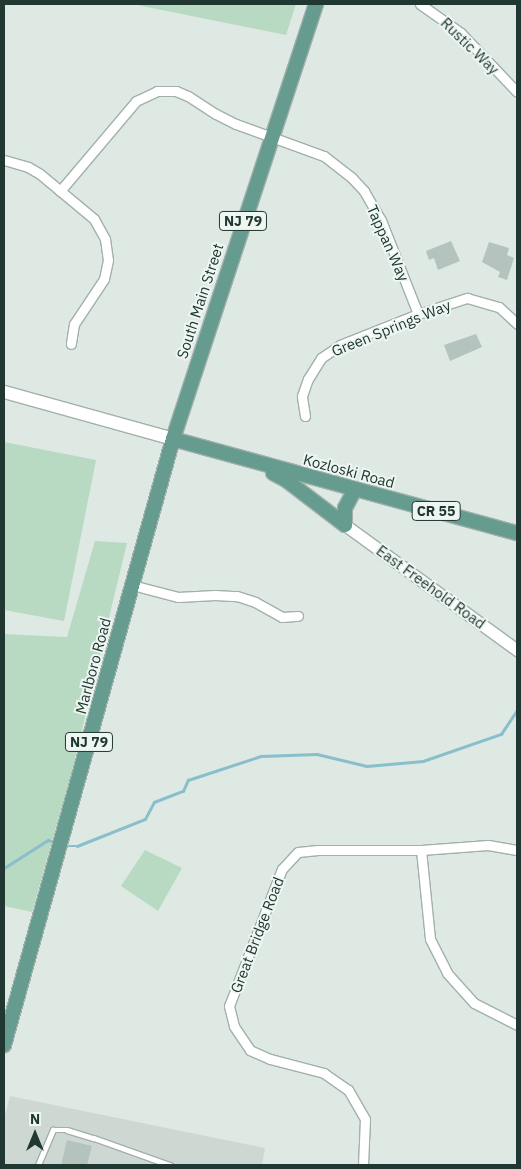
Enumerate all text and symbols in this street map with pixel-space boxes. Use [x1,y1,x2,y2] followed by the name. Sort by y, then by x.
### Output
[437,14,503,78] street label: Rustic Way
[363,202,413,284] street label: Tappan Way
[218,210,268,232] road number: NJ 79
[173,241,227,361] street label: South Main Street
[329,296,453,360] street label: Green Springs Way
[301,450,397,492] street label: Kozloski Road
[411,500,461,522] road number: CR 55
[373,541,489,633] street label: East Freehold Road
[72,616,114,716] street label: Marlboro Road
[64,730,114,754] road number: NJ 79
[227,874,287,996] street label: Great Bridge Road
[10,1109,60,1159] north arrow
[30,1110,40,1128] text: N

